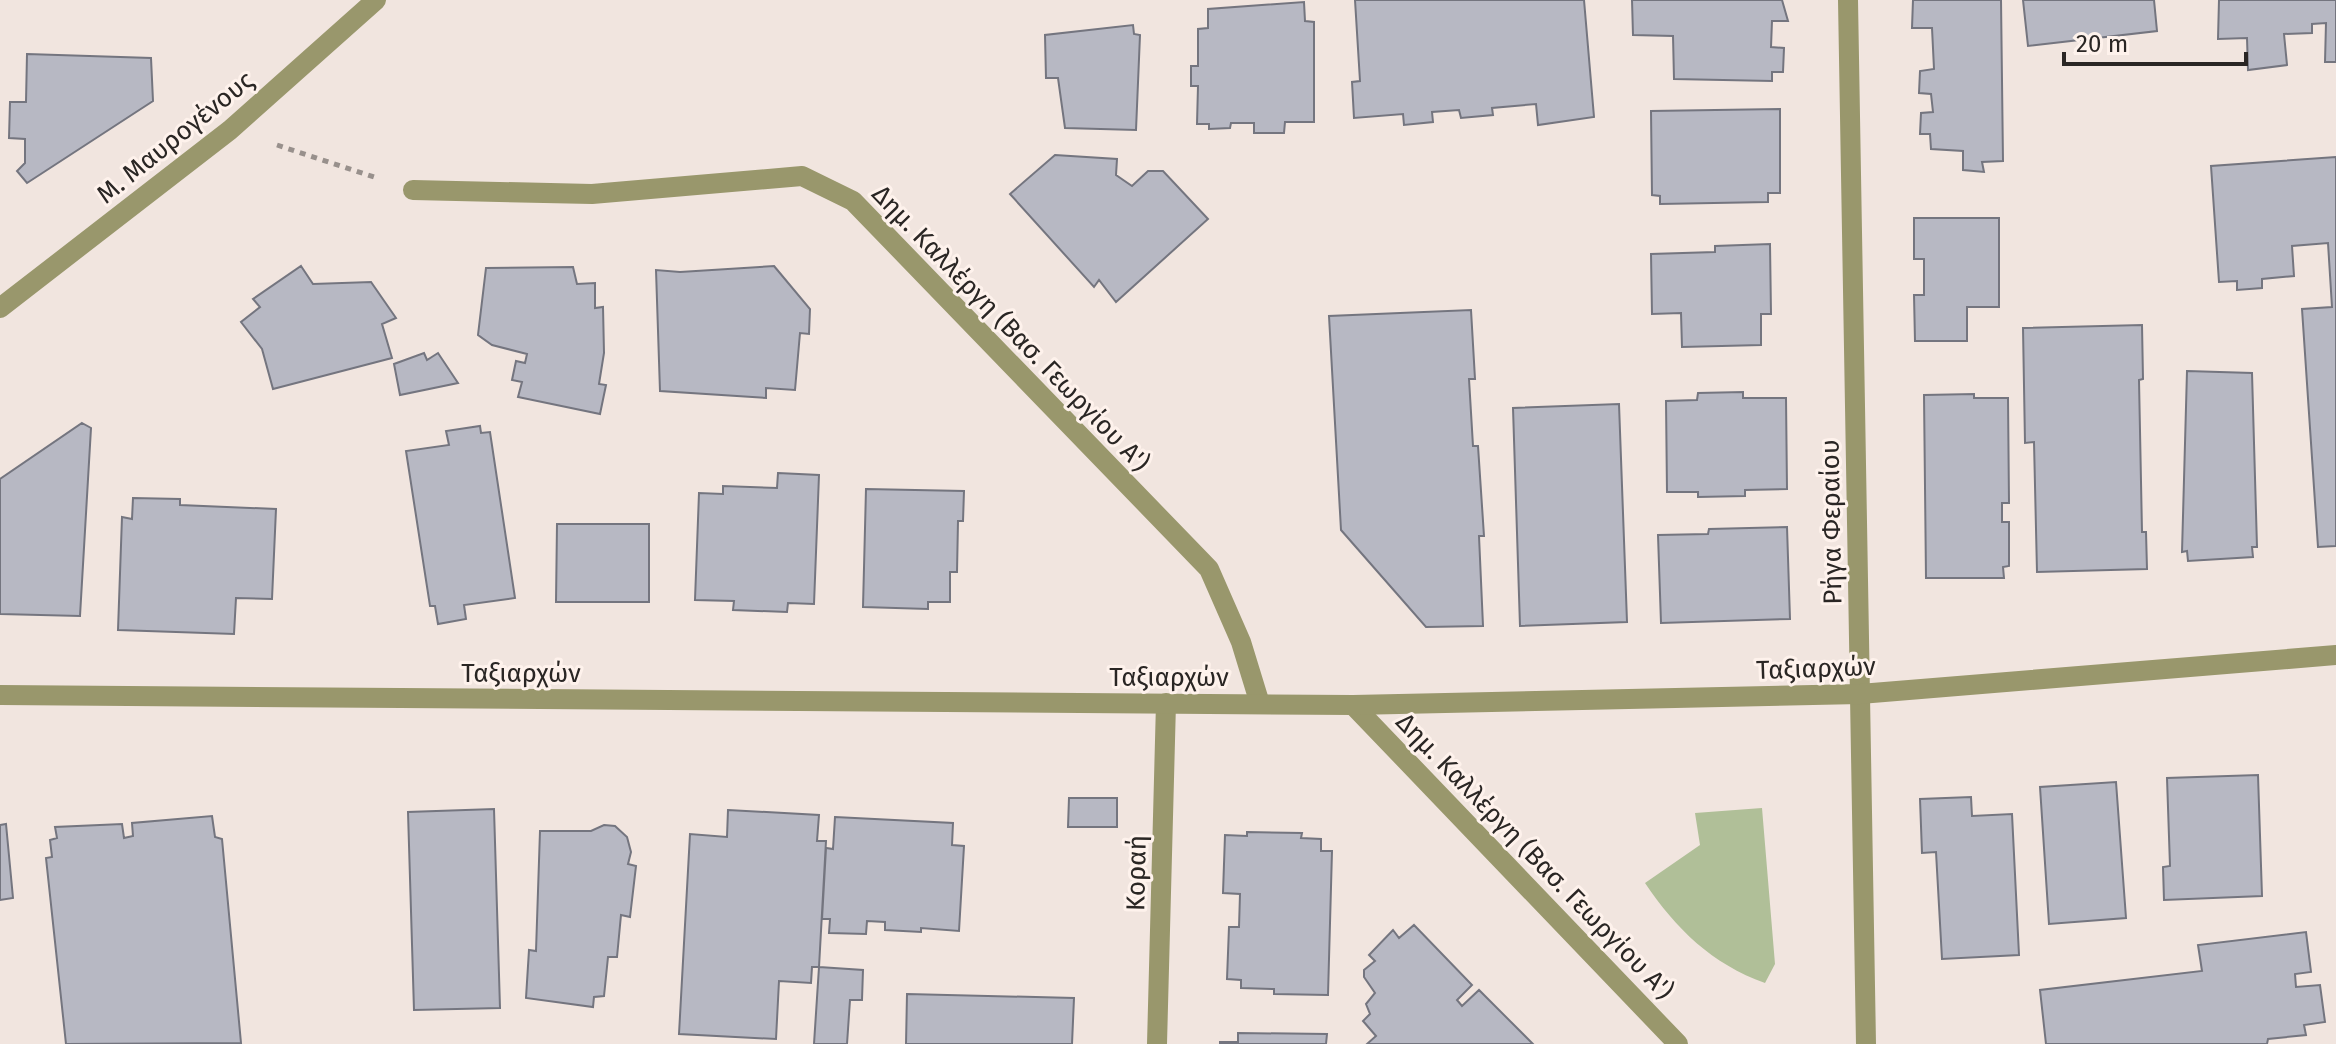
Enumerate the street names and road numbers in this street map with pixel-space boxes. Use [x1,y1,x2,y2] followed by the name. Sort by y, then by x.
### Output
[91,65,260,210] street label: Μ. Μαυρογένους
[865,179,1156,478] street label: Δημ. Καλλέργη (Βασ. Γεωργίου Α')
[1815,439,1848,605] street label: Ρήγα Φεραίου
[1756,651,1877,686] street label: Ταξιαρχών
[461,658,581,689] street label: Ταξιαρχών
[1109,662,1229,693] street label: Ταξιαρχών
[1389,707,1680,1006] street label: Δημ. Καλλέργη (Βασ. Γεωργίου Α')
[1120,835,1153,911] street label: Κοραή

